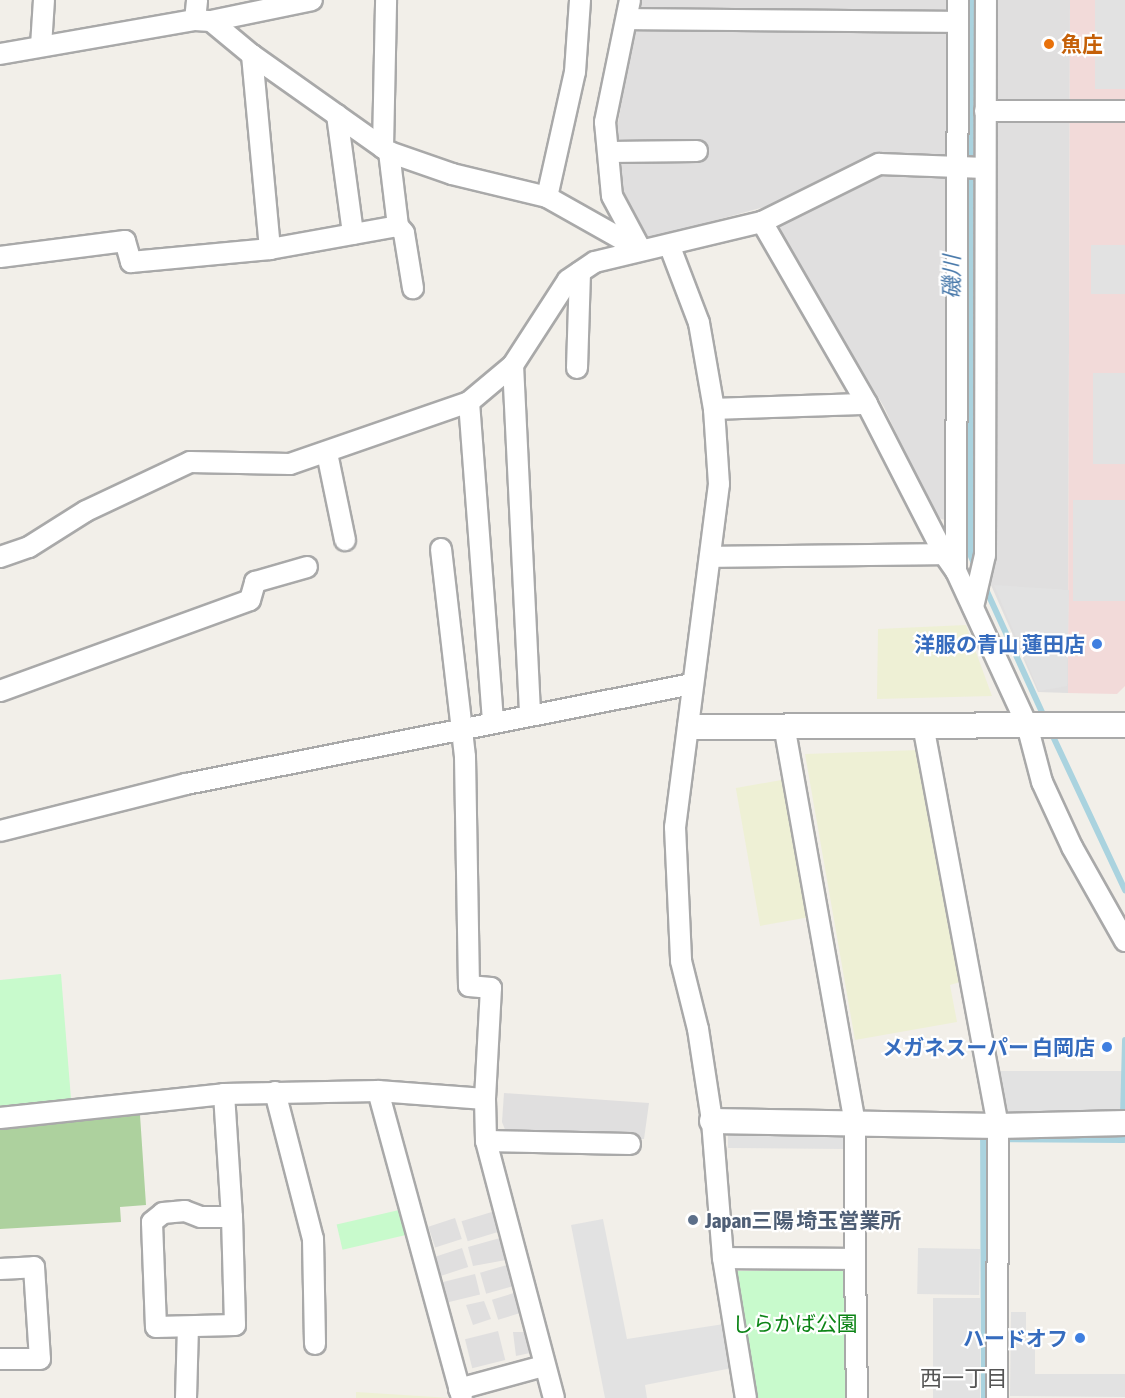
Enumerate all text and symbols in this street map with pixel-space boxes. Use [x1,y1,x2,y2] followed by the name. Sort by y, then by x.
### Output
[1061,31,1103,57] place label: 魚庄
[1042,37,1056,51] marker: 魚庄
[939,255,965,299] water label: 磯川
[914,631,1085,657] place label: 洋服の青山 蓮田店
[1090,637,1104,651] marker: 洋服の青山 蓮田店
[882,1034,1095,1060] place label: メガネスーパー 白岡店
[1100,1040,1114,1054] marker: メガネスーパー 白岡店
[705,1207,901,1233] place label: Japan三陽 埼玉営業所
[686,1213,700,1227] marker: Japan三陽 埼玉営業所
[732,1310,858,1336] park label: しらかば公園
[963,1325,1068,1351] place label: ハードオフ
[1073,1331,1087,1345] marker: ハードオフ
[920,1366,1008,1392] district label: 西一丁目

